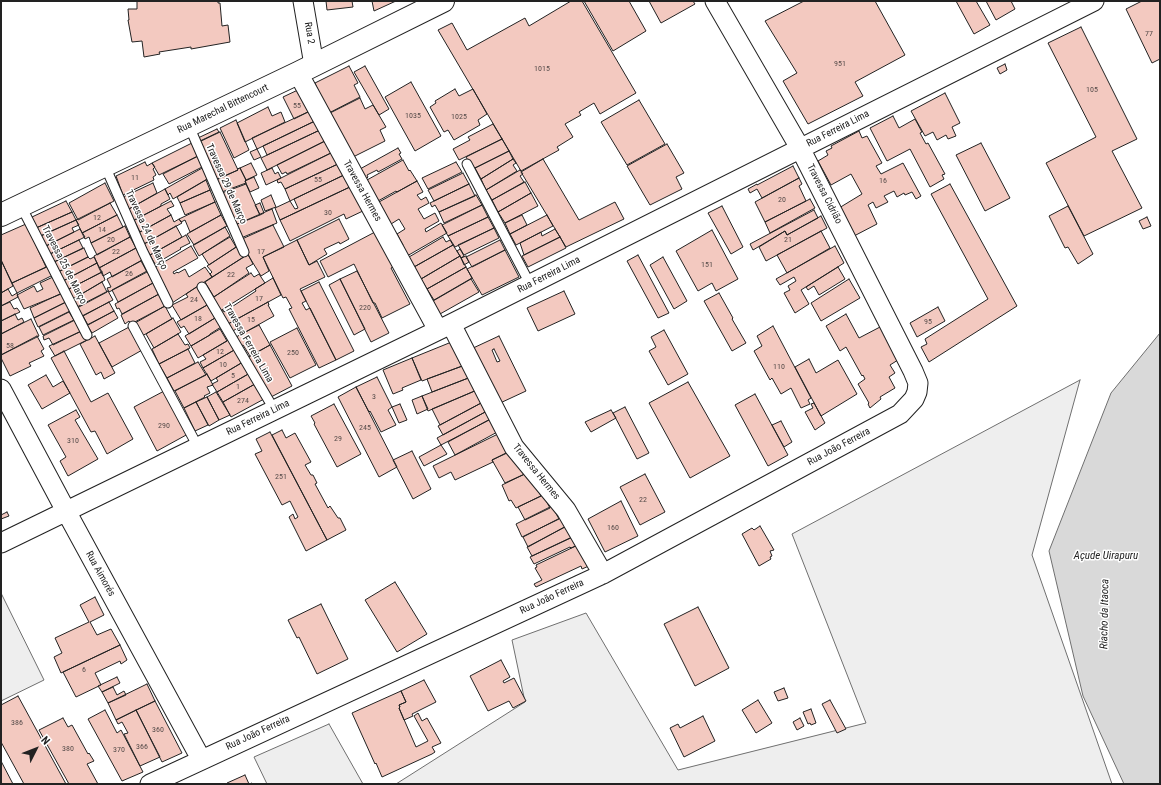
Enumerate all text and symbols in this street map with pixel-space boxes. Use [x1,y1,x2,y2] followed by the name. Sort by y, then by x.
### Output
[301,21,317,45] street label: Rua 2
[1145,29,1153,39] house number: 77
[834,59,846,69] house number: 951
[534,64,550,74] house number: 1015
[175,82,271,136] street label: Rua Marechal Bittencourt
[1086,85,1098,95] house number: 105
[293,101,301,111] house number: 55
[805,108,871,150] street label: Rua Ferreira Lima
[405,111,421,121] house number: 1035
[451,112,467,122] house number: 1025
[203,142,249,226] street label: Travessa 29 de Março
[340,158,384,224] street label: Travessa Hermes
[804,162,844,226] street label: Travessa Cidrião
[131,173,139,183] house number: 11
[314,175,322,185] house number: 55
[879,176,887,186] house number: 16
[122,188,170,272] street label: Travessa 24 de Março
[778,195,786,205] house number: 20
[324,208,332,218] house number: 30
[93,213,101,223] house number: 12
[39,224,89,306] street label: Travessa 25 de Março
[98,225,106,235] house number: 14
[107,235,115,245] house number: 20
[784,235,792,245] house number: 21
[112,247,120,257] house number: 22
[257,247,265,257] house number: 17
[516,254,582,296] street label: Rua Ferreira Lima
[701,260,713,270] house number: 151
[125,269,133,279] house number: 26
[227,270,235,280] house number: 22
[255,294,263,304] house number: 17
[190,295,198,305] house number: 24
[221,301,275,385] street label: Travessa Ferreira Lima
[359,303,371,313] house number: 220
[194,314,202,324] house number: 18
[247,315,255,325] house number: 15
[924,317,932,327] house number: 95
[6,341,14,351] house number: 58
[216,347,224,357] house number: 12
[287,348,299,358] house number: 250
[219,360,227,370] house number: 10
[773,362,785,372] house number: 110
[231,371,235,381] house number: 5
[236,382,240,392] house number: 1
[372,392,376,402] house number: 3
[237,396,249,406] house number: 274
[224,398,292,438] street label: Rua Ferreira Lima
[158,421,170,431] house number: 290
[359,423,371,433] house number: 245
[806,425,872,469] street label: Rua João Ferreira
[334,434,342,444] house number: 29
[67,436,79,446] house number: 310
[510,442,562,502] street label: Travessa Hermes
[275,472,287,482] house number: 251
[639,495,647,505] house number: 22
[607,523,619,533] house number: 160
[83,549,117,599] street label: Rua Aimorés
[1074,549,1138,563] water label: Açude Uirapuru
[518,577,586,617] street label: Rua João Ferreira
[1098,579,1112,649] water label: Riacho da Itaoca
[82,665,86,675] house number: 6
[224,713,292,753] street label: Rua João Ferreira
[11,718,23,728] house number: 386
[152,725,164,735] house number: 360
[16,729,56,769] north arrow
[38,734,52,747] text: N
[136,742,148,752] house number: 366
[62,744,74,754] house number: 380
[113,745,125,755] house number: 370

